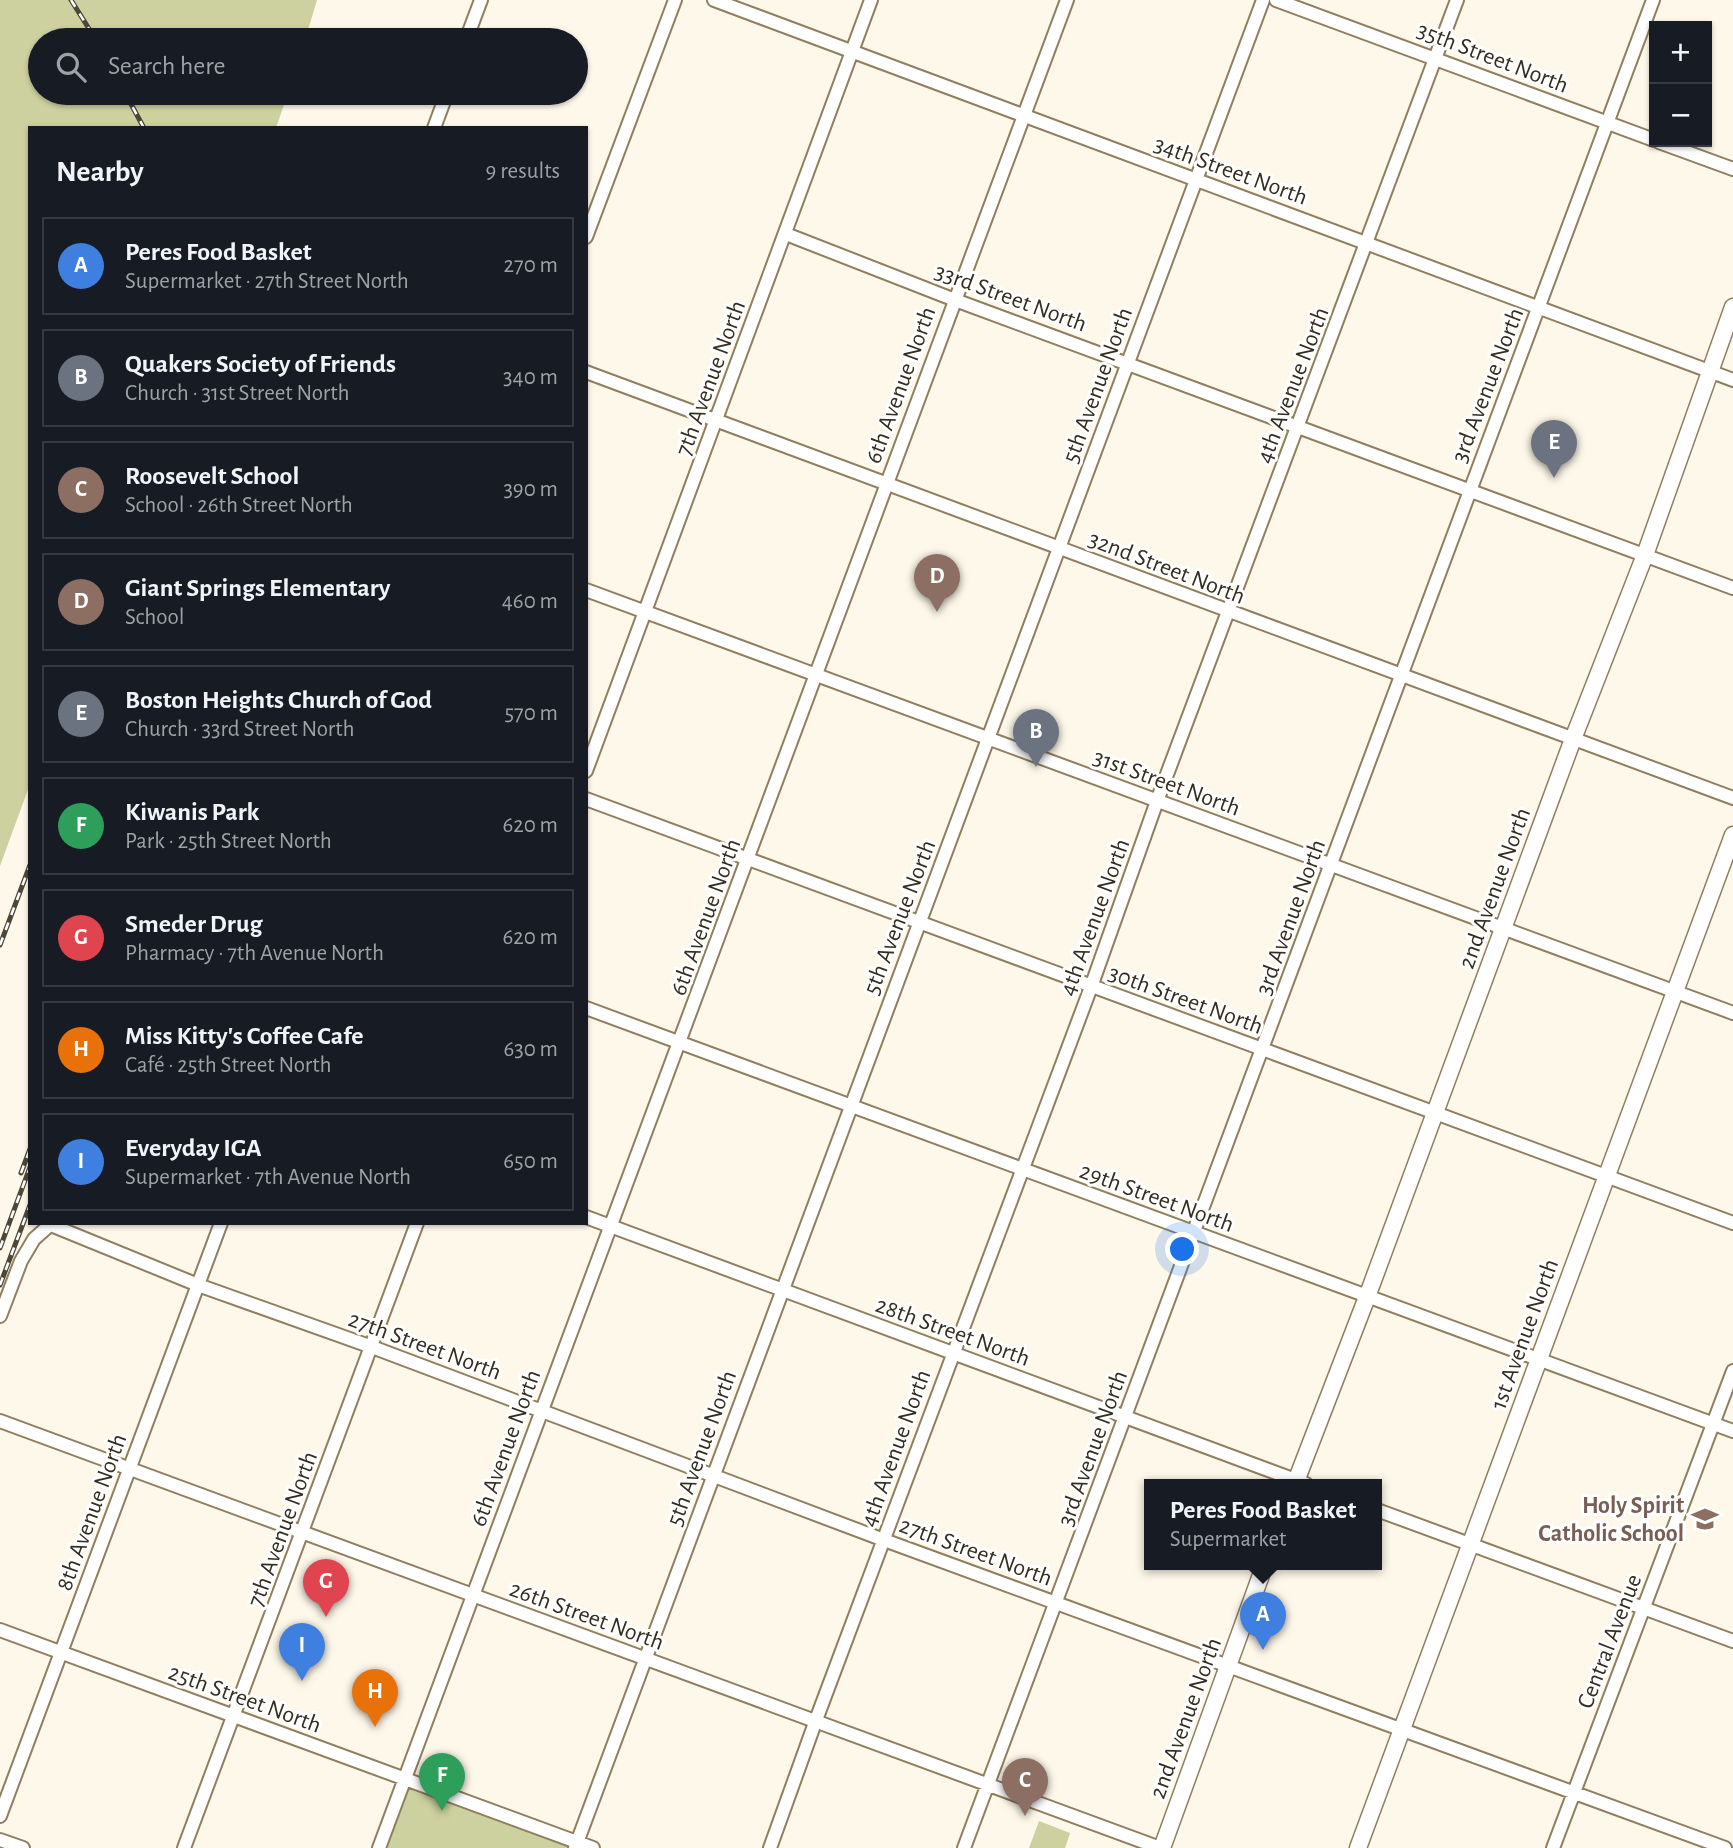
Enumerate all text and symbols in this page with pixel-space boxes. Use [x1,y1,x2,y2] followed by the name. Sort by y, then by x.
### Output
[1414,18,1572,98] street label: 35th Street North
[1649,21,1712,147] map controls
[1649,21,1712,84] button: +
[28,28,588,105] search box
[52,48,90,86] icon: search
[108,53,226,79] text: Search here
[1649,84,1712,147] button: −
[1151,132,1311,210] street label: 34th Street North
[56,157,144,187] text: Nearby
[486,160,560,183] text: 9 results
[125,239,312,265] text: Peres Food Basket
[74,254,88,277] text: A
[504,254,558,277] text: 270 m
[932,259,1090,337] street label: 33rd Street North
[125,270,409,293] text: Supermarket · 27th Street North
[672,297,750,459] street label: 7th Avenue North
[862,304,940,467] street label: 6th Avenue North
[1059,304,1137,466] street label: 5th Avenue North
[1252,304,1334,467] street label: 4th Avenue North
[1447,305,1528,466] street label: 3rd Avenue North
[125,351,396,377] text: Quakers Society of Friends
[74,366,88,389] text: B
[503,366,558,389] text: 340 m
[125,382,350,405] text: Church · 31st Street North
[1531,420,1577,478] pin: E
[125,463,299,489] text: Roosevelt School
[75,478,87,501] text: C
[503,478,558,501] text: 390 m
[125,494,353,517] text: School · 26th Street North
[1085,527,1248,609] street label: 32nd Street North
[914,554,960,612] pin: D
[125,575,390,601] text: Giant Springs Elementary
[73,590,89,613] text: D
[502,590,558,613] text: 460 m
[125,606,184,629] text: School
[125,687,432,713] text: Boston Heights Church of God
[75,702,87,725] text: E
[504,702,558,725] text: 570 m
[1013,709,1059,767] pin: B
[125,718,355,741] text: Church · 33rd Street North
[1090,745,1243,821] street label: 31st Street North
[125,799,259,825] text: Kiwanis Park
[1455,805,1535,972] street label: 2nd Avenue North
[76,814,86,837] text: F
[502,814,558,837] text: 620 m
[125,830,332,853] text: Park · 25th Street North
[667,836,745,999] street label: 6th Avenue North
[1055,836,1134,999] street label: 4th Avenue North
[859,837,940,998] street label: 5th Avenue North
[1252,837,1330,998] street label: 3rd Avenue North
[125,911,263,937] text: Smeder Drug
[74,926,88,949] text: G
[502,926,558,949] text: 620 m
[125,942,384,965] text: Pharmacy · 7th Avenue North
[1105,961,1266,1039] street label: 30th Street North
[125,1023,363,1049] text: Miss Kitty's Coffee Cafe
[73,1038,89,1061] text: H
[503,1038,558,1061] text: 630 m
[125,1054,332,1077] text: Café · 25th Street North
[125,1135,262,1161] text: Everyday IGA
[78,1150,84,1173] text: I
[503,1150,558,1173] text: 650 m
[1076,1159,1237,1237] street label: 29th Street North
[125,1166,411,1189] text: Supermarket · 7th Avenue North
[1165,1232,1199,1266] your location
[1487,1256,1563,1413] street label: 1st Avenue North
[872,1293,1033,1371] street label: 28th Street North
[345,1307,504,1385] street label: 27th Street North
[467,1367,545,1530] street label: 6th Avenue North
[663,1367,741,1529] street label: 5th Avenue North
[856,1367,935,1530] street label: 4th Avenue North
[1054,1368,1132,1529] street label: 3rd Avenue North
[52,1431,131,1594] street label: 8th Avenue North
[244,1448,322,1610] street label: 7th Avenue North
[1144,1479,1382,1570] popup
[1538,1494,1684,1546] place label: Holy Spirit Catholic School
[1170,1497,1356,1523] text: Peres Food Basket
[1690,1504,1720,1534] school or university icon: Holy Spirit Catholic School
[896,1513,1055,1591] street label: 27th Street North
[1170,1528,1286,1551] text: Supermarket
[303,1559,349,1617] pin: G
[1573,1571,1647,1712] street label: Central Avenue
[506,1577,667,1655] street label: 26th Street North
[1240,1592,1286,1650] pin: A
[279,1623,325,1681] pin: I
[1146,1635,1226,1802] street label: 2nd Avenue North
[165,1660,324,1738] street label: 25th Street North
[352,1669,398,1727] pin: H
[419,1753,465,1811] pin: F
[1002,1758,1048,1816] pin: C

